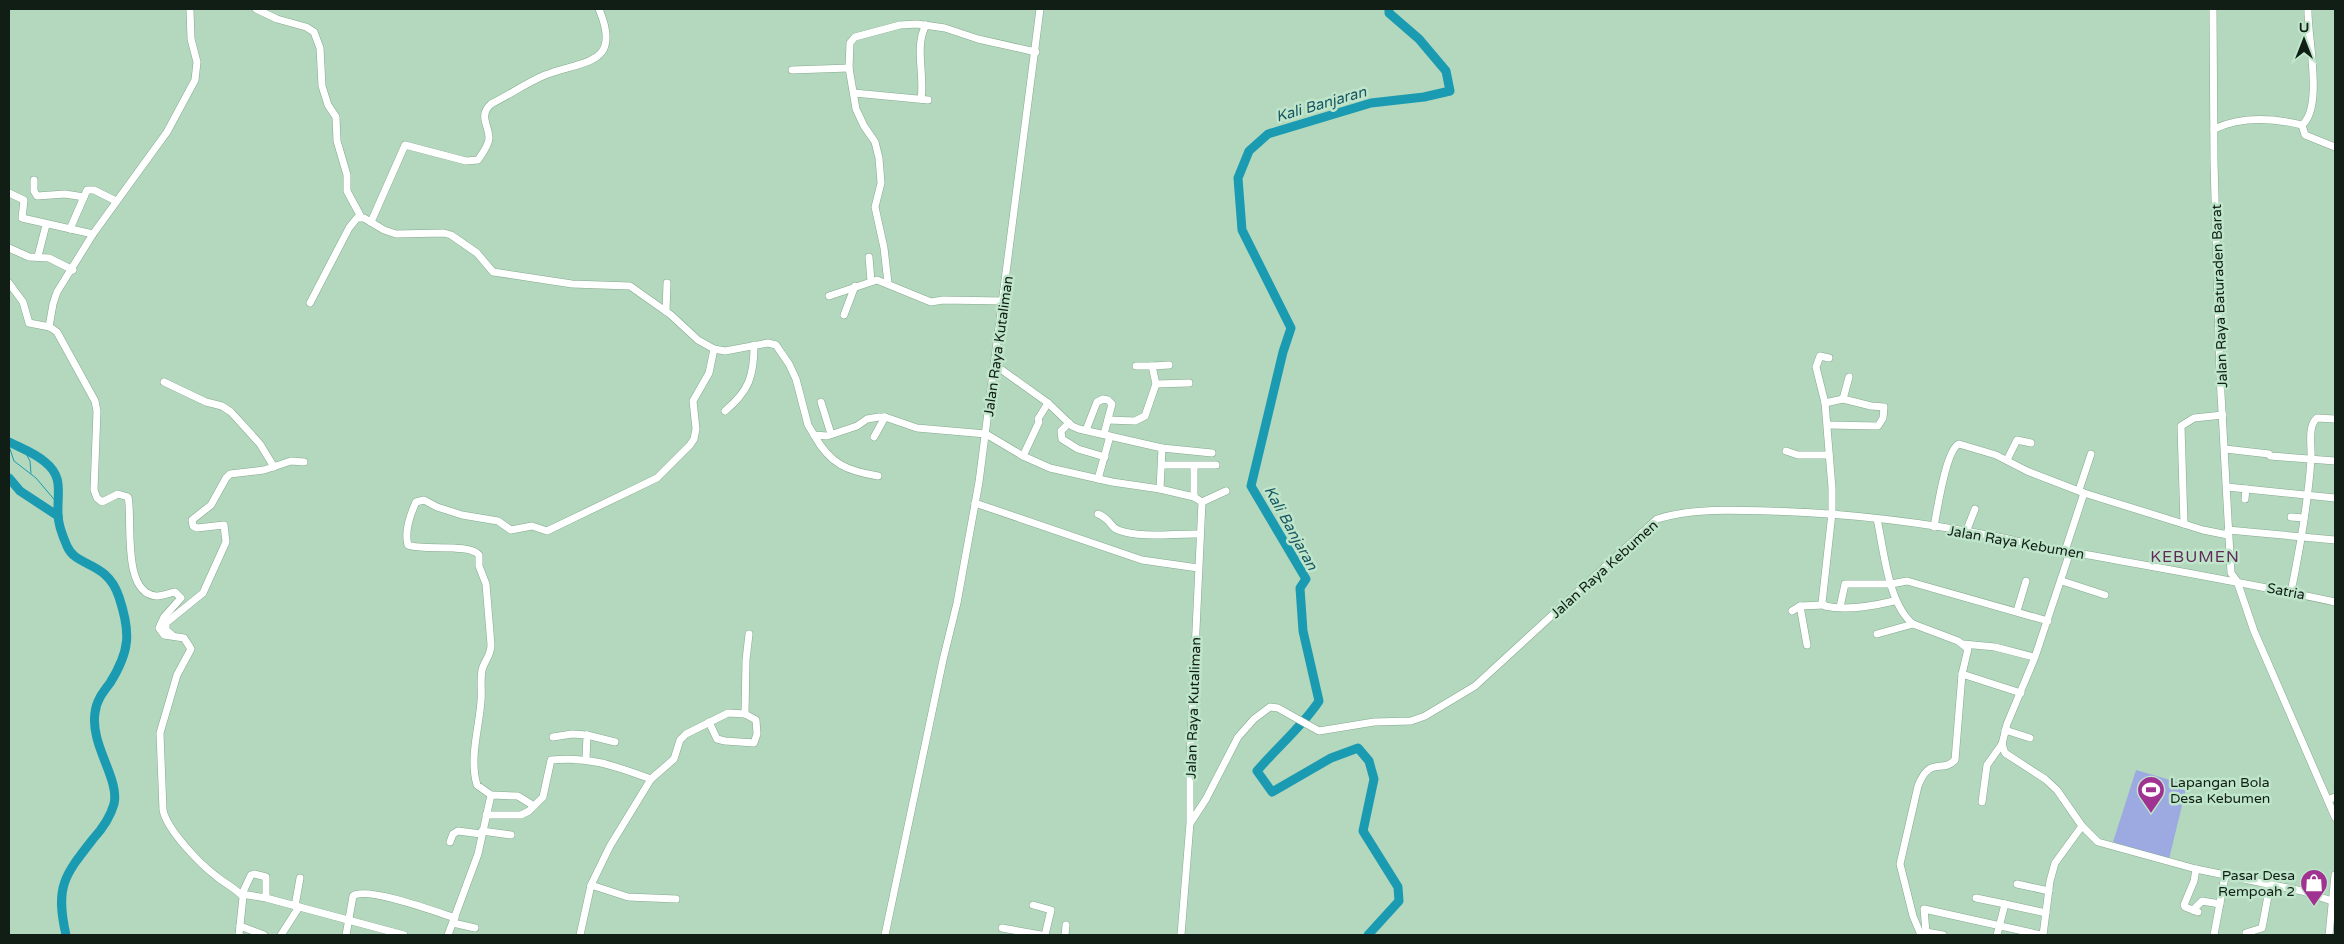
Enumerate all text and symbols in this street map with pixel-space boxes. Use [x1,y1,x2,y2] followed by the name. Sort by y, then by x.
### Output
[2279,15,2329,65] north arrow
[2299,19,2309,36] text: U
[1274,82,1369,126] water label: Kali Banjaran
[2208,203,2231,388] street label: Jalan Raya Baturaden Barat
[980,275,1017,418] street label: Jalan Raya Kutaliman
[1260,483,1322,574] water label: Kali Banjaran
[1547,517,1661,622] street label: Jalan Raya Kebumen
[1946,522,2086,563] street label: Jalan Raya Kebumen
[2150,547,2240,567] district label: KEBUMEN
[2265,579,2306,603] street label: Satria
[1183,637,1204,779] street label: Jalan Raya Kutaliman
[2170,774,2270,807] place label: Lapangan Bola Desa Kebumen
[2136,775,2166,814] sports icon: Lapangan Bola Desa Kebumen
[2218,867,2295,900] place label: Pasar Desa Rempoah 2
[2299,868,2329,907] shop icon: Pasar Desa Rempoah 2

